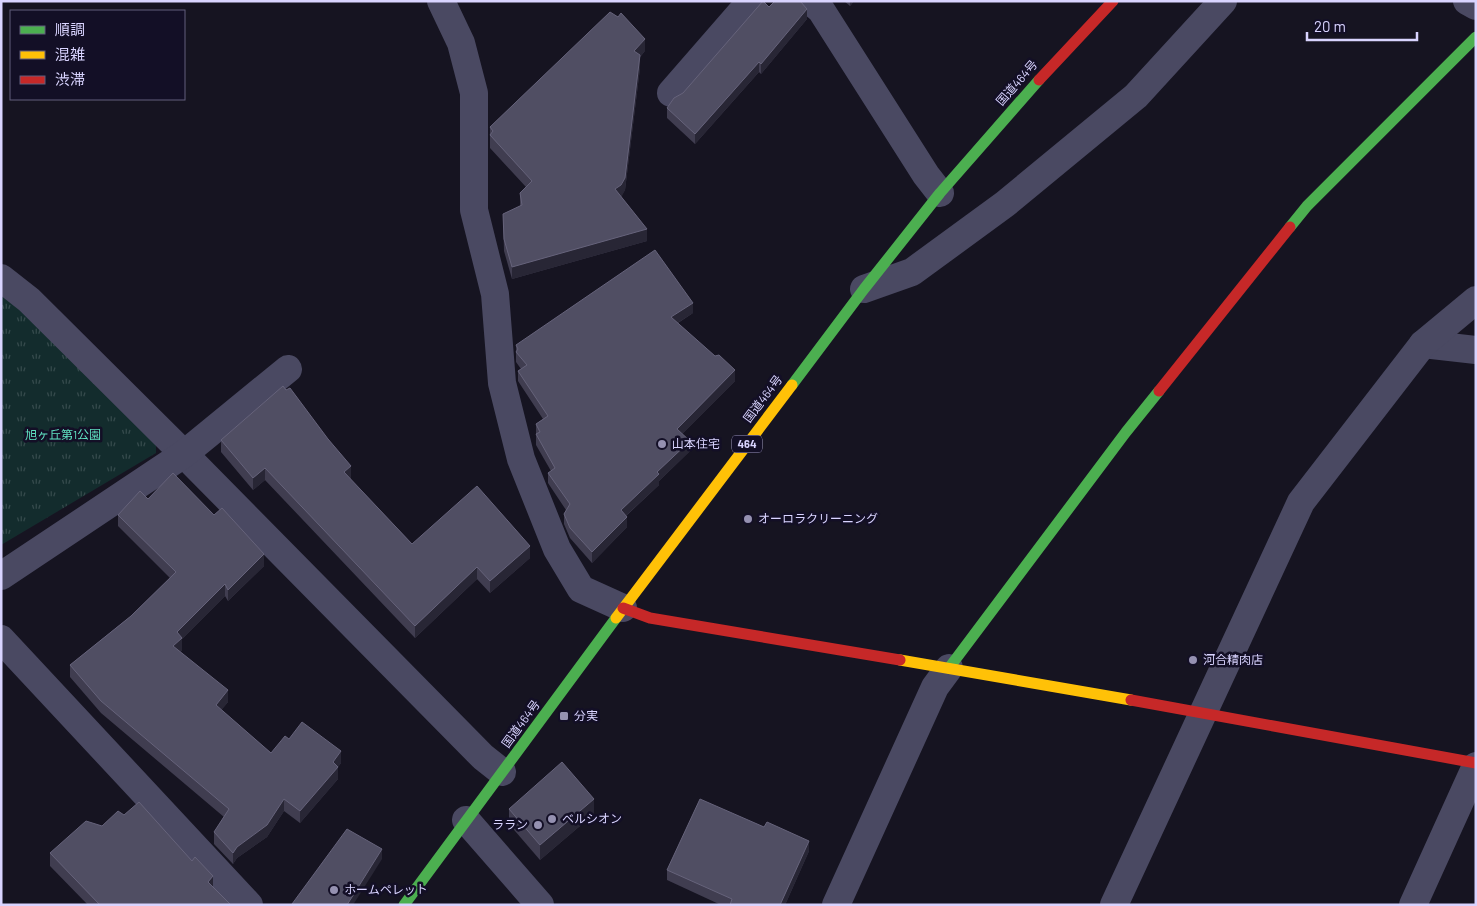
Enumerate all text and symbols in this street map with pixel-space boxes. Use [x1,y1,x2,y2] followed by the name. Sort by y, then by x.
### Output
[10,10,185,100] legend
[1307,10,1417,42] scale bar
[1314,17,1346,35] text: 20 m
[55,20,85,38] text: 順調
[55,45,85,63] text: 混雑
[993,57,1040,108] street label: 国道464号
[55,70,85,88] text: 渋滞
[740,372,784,425] street label: 国道464号
[25,427,101,441] park label: 旭ヶ丘第1公園
[672,436,720,450] place label: 山本住宅
[732,436,762,452] road number: 464
[656,438,668,450] marker: 山本住宅
[758,511,878,525] place label: オーロラクリーニング
[742,513,754,525] marker: オーロラクリーニング
[1203,652,1263,666] place label: 河合精肉店
[1187,654,1199,666] marker: 河合精肉店
[498,697,542,750] street label: 国道464号
[574,708,598,722] place label: 分実
[558,710,570,722] marker: 分実
[562,811,622,825] place label: ベルシオン
[546,813,558,825] marker: ベルシオン
[492,817,528,831] place label: ララン
[532,819,544,831] marker: ララン
[344,882,428,896] place label: ホームペレット
[328,884,340,896] marker: ホームペレット

